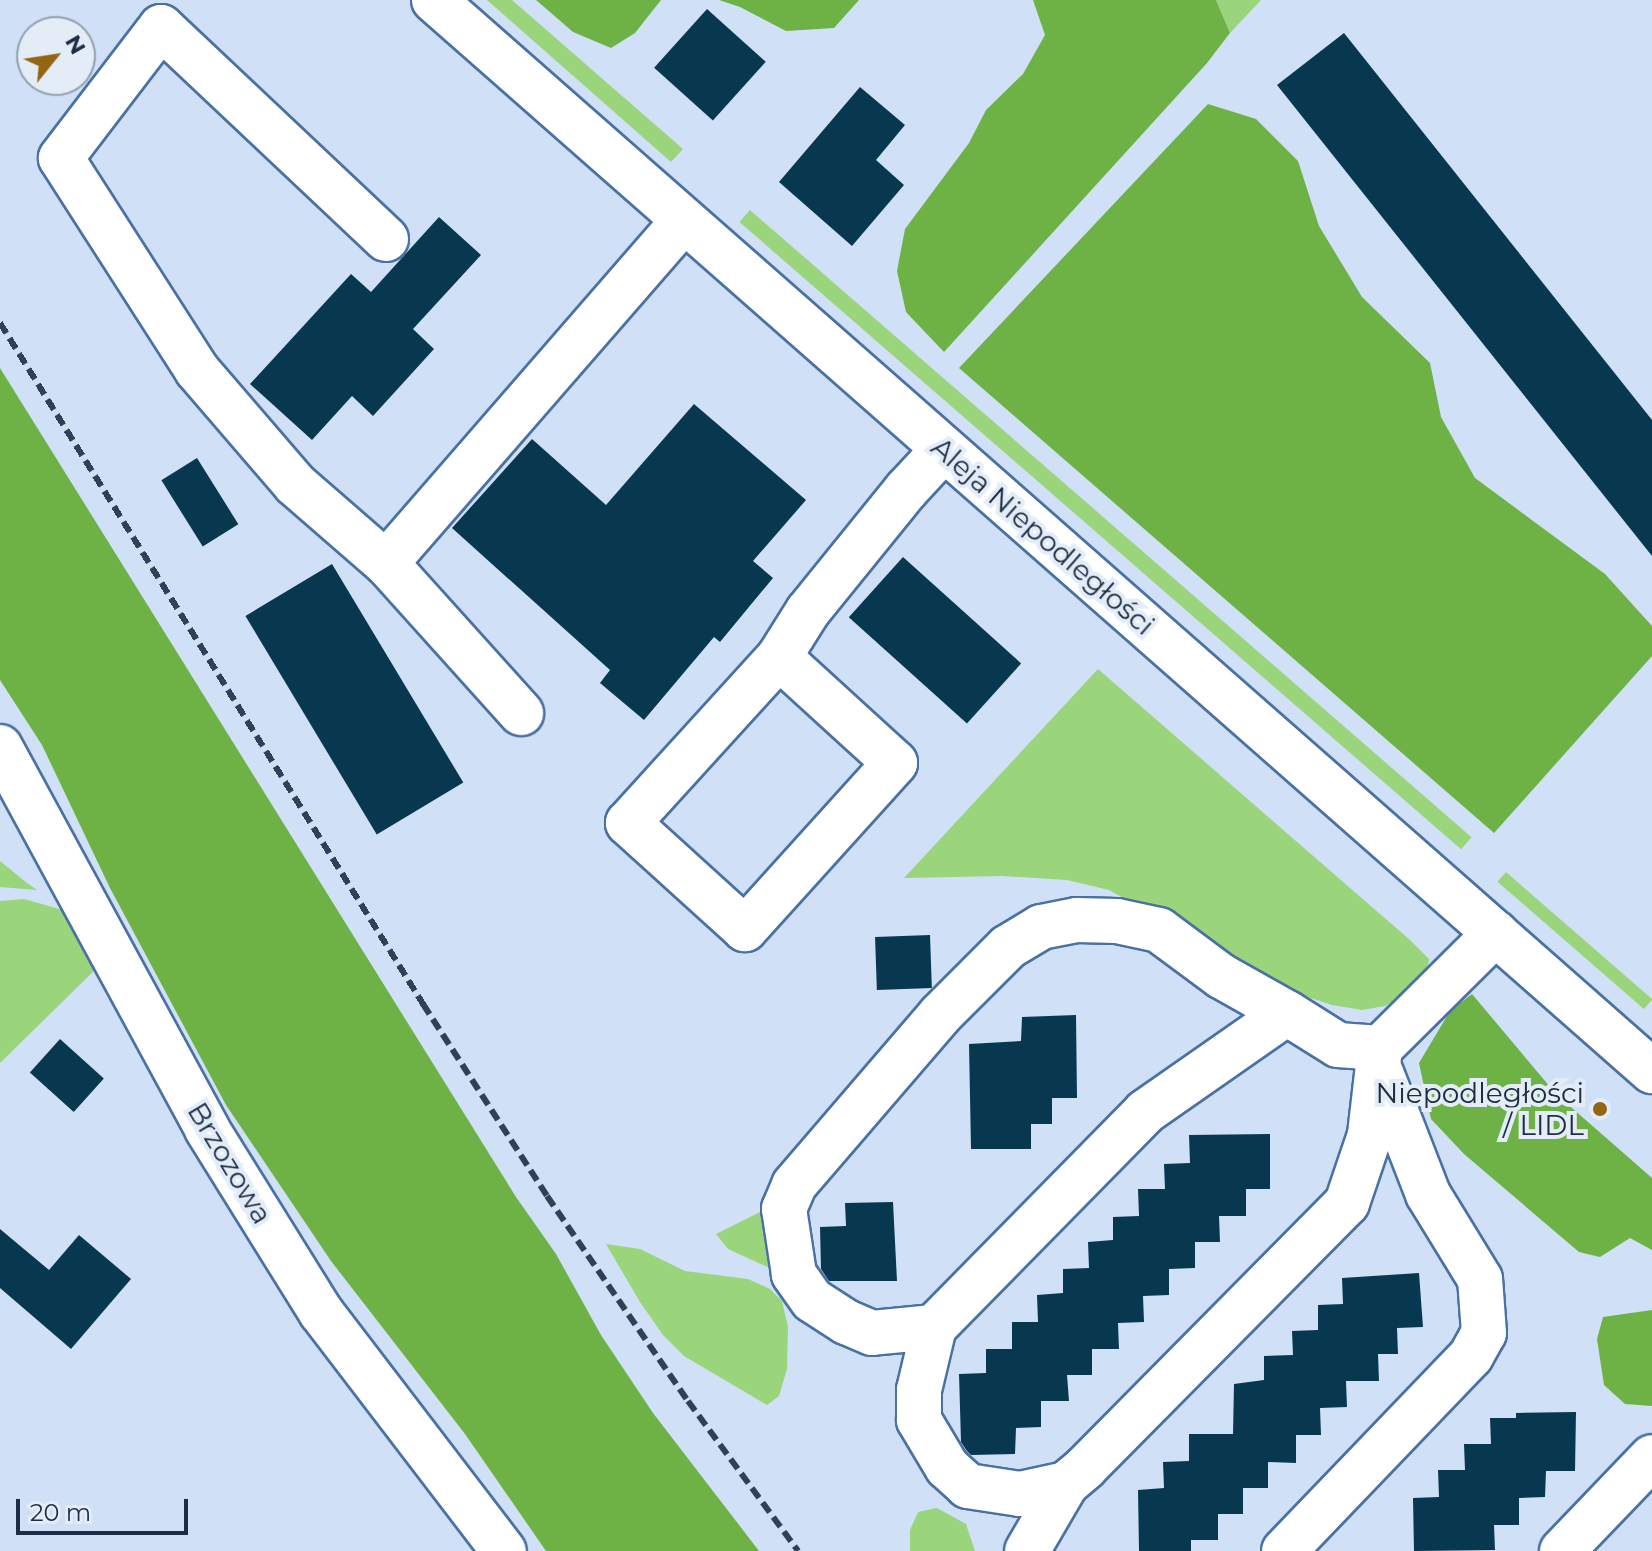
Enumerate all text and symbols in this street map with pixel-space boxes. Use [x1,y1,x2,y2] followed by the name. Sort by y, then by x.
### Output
[16,16,96,96] north arrow
[59,30,92,59] text: N
[925,430,1161,642] street label: Aleja Niepodległości
[1376,1076,1584,1142] place label: Niepodległości / LIDL
[181,1096,279,1230] street label: Brzozowa
[1591,1100,1609,1118] marker: Niepodległości / LIDL
[20,1483,192,1533] scale bar
[30,1498,91,1527] text: 20 m

